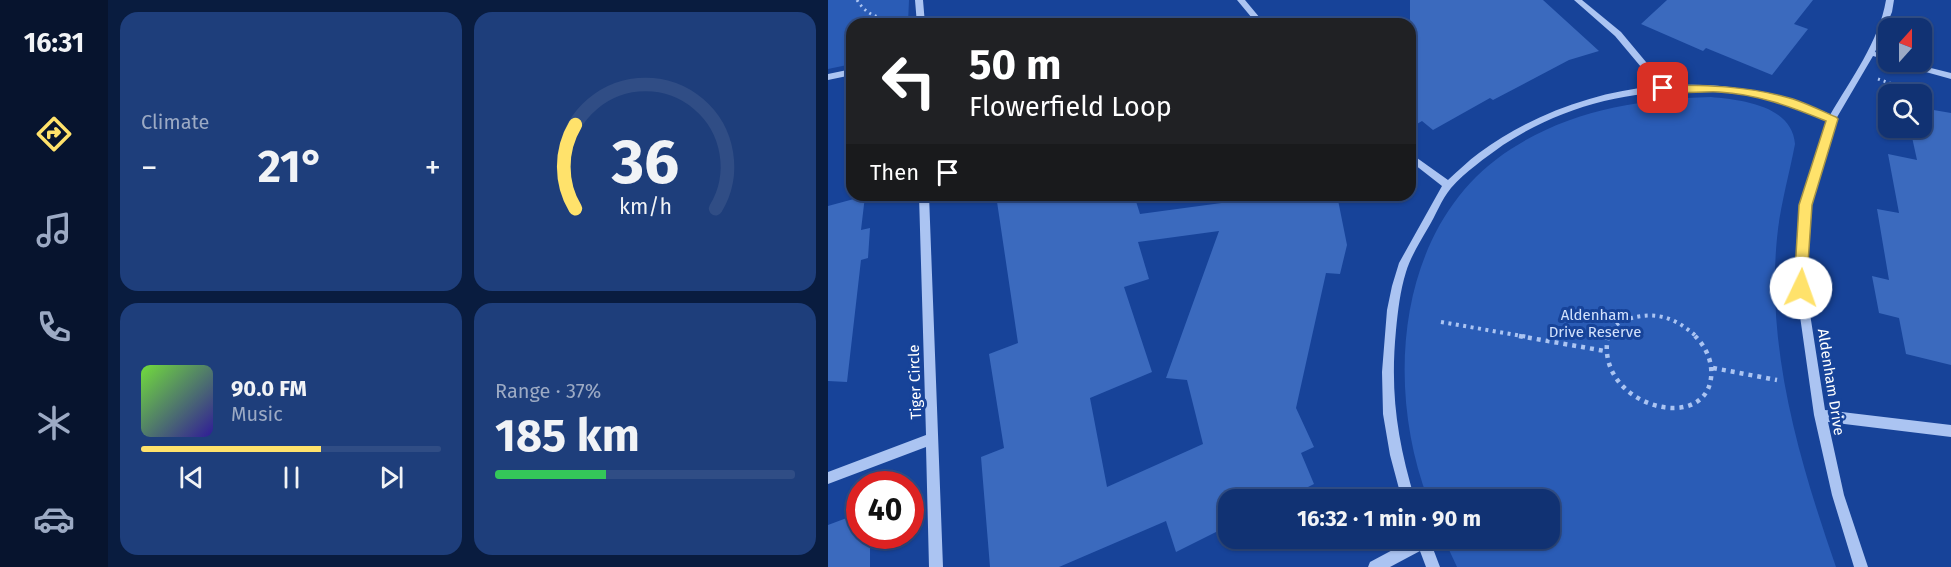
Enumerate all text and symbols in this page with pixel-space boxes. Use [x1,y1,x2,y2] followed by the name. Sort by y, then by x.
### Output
[1878,18,1932,72] north arrow
[1878,18,1932,138] map controls
[24,27,84,59] text: 16:31
[969,40,1062,90] text: 50 m
[870,42,948,120] icon: left
[1637,62,1688,113] pin
[1646,71,1679,104] icon: arrive
[1878,84,1932,138] button: search
[969,91,1172,123] text: Flowerfield Loop
[141,110,209,134] text: Climate
[33,113,75,155] icon: directions
[610,125,679,200] text: 36
[258,140,324,194] text: 21°
[141,148,158,188] text: −
[425,148,441,188] text: +
[931,156,964,189] icon: arrive
[870,159,919,186] text: Then
[618,194,672,220] text: km/h
[33,209,75,251] icon: music
[1769,256,1833,320] position arrow
[33,306,75,348] icon: phone
[1549,306,1641,341] park label: Aldenham Drive Reserve
[1814,327,1848,437] street label: Aldenham Drive
[905,344,925,420] street label: Tiger Circle
[231,375,307,402] text: 90.0 FM
[495,379,601,403] text: Range · 37%
[33,402,75,444] icon: climate
[231,402,283,426] text: Music
[495,409,640,463] text: 185 km
[175,461,208,494] icon: previous
[275,461,308,494] icon: pause
[375,461,408,494] icon: next
[846,471,924,549] speed limit sign: 40
[33,498,75,540] icon: car
[1297,505,1481,532] text: 16:32 · 1 min · 90 m

